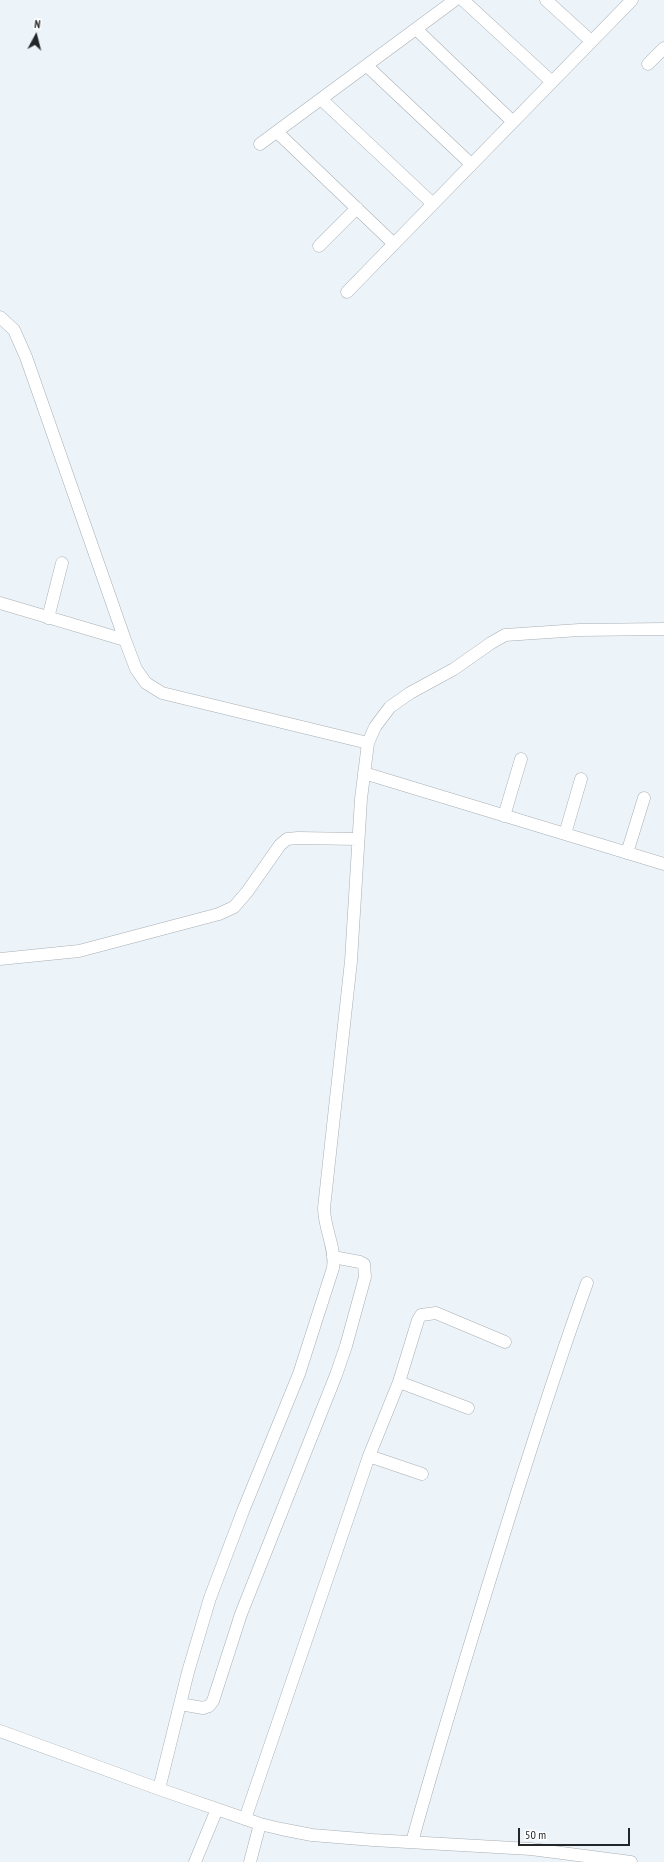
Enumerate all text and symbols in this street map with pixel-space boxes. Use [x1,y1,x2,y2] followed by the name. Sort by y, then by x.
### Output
[16,16,56,56] north arrow
[34,17,41,31] text: N
[520,1820,632,1846] scale bar
[525,1827,546,1842] text: 50 m

